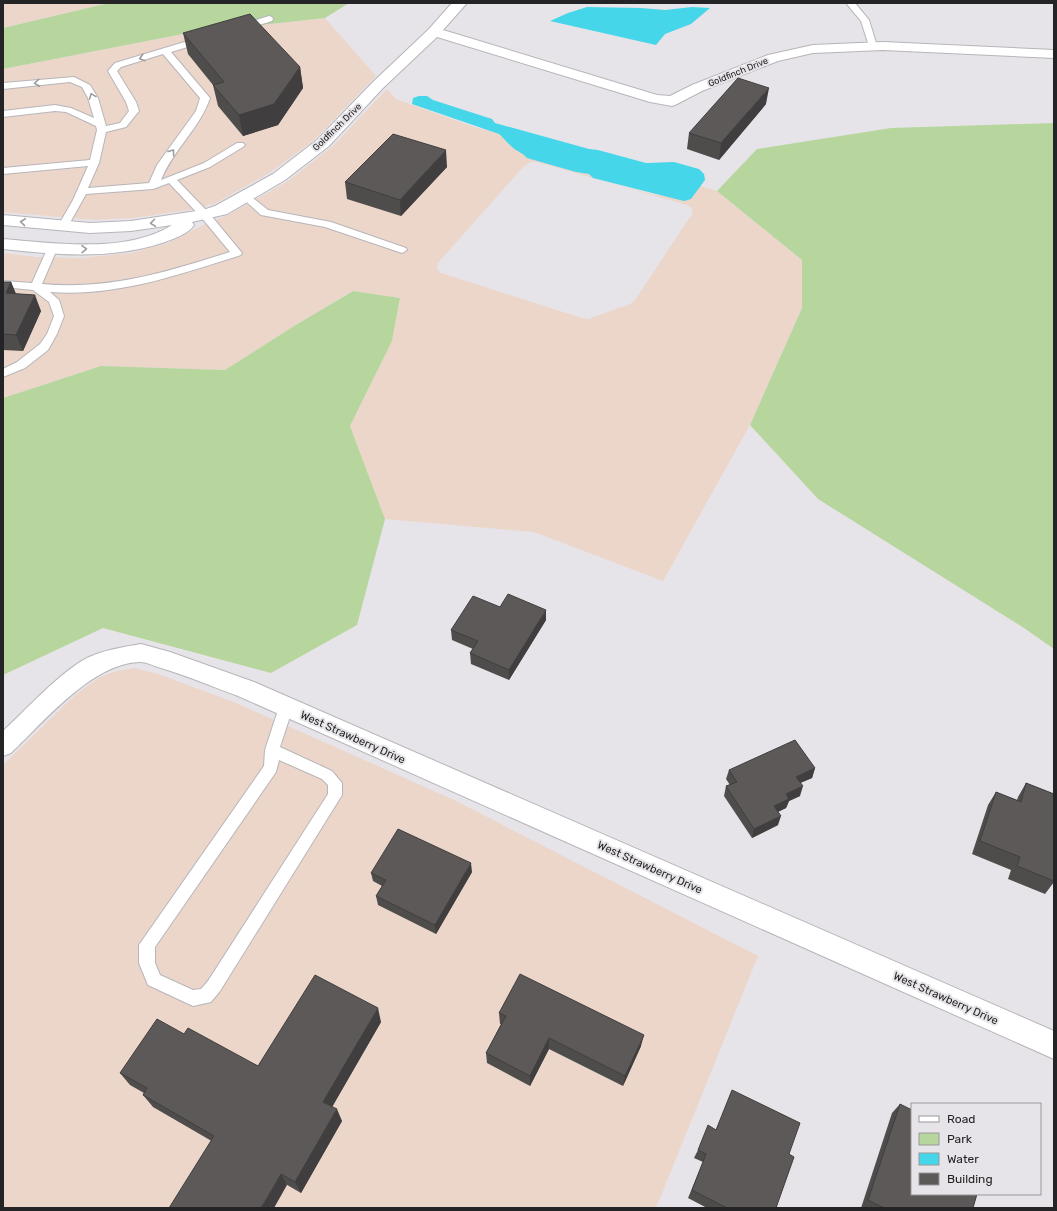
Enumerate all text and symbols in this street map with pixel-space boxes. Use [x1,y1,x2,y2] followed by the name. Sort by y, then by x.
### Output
[138,53,145,62] one-way arrow
[707,55,769,89] street label: Goldfinch Drive
[34,78,40,87] one-way arrow
[88,93,96,100] one-way arrow
[311,101,363,153] street label: Goldfinch Drive
[167,149,174,156] one-way arrow
[20,218,26,227] one-way arrow
[149,218,156,227] one-way arrow
[81,245,87,254] one-way arrow
[298,708,407,766] street label: West Strawberry Drive
[595,838,704,896] street label: West Strawberry Drive
[891,969,1000,1027] street label: West Strawberry Drive
[911,1103,1041,1195] legend
[947,1112,975,1126] text: Road
[947,1132,973,1146] text: Park
[947,1152,979,1166] text: Water
[947,1172,993,1186] text: Building

